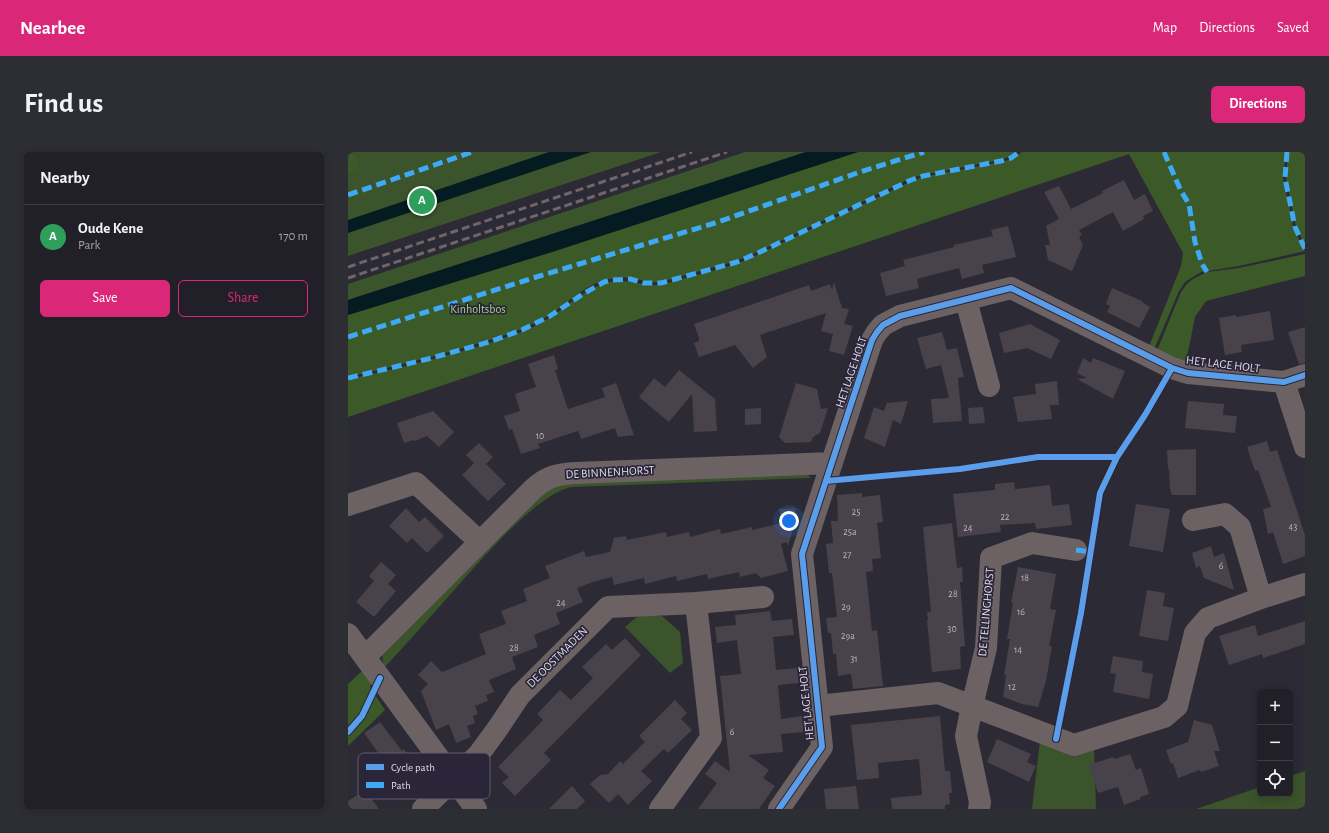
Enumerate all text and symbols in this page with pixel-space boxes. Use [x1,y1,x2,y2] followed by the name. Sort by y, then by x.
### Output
[20,19,85,38] text: Nearbee
[1153,21,1177,35] text: Map
[1199,21,1255,35] text: Directions
[1277,21,1309,35] text: Saved
[1211,86,1305,123] button: Directions
[24,90,103,118] text: Find us
[40,169,90,186] text: Nearby
[409,186,435,216] pin: A
[78,221,143,236] text: Oude Kene
[49,230,57,243] text: A
[279,230,308,243] text: 170 m
[78,239,100,252] text: Park
[40,280,170,317] button: Save
[178,280,308,317] button: Share
[450,303,506,315] park label: Kinholtsbos
[833,335,869,409] street label: HET LAGE HOLT
[1185,354,1261,375] street label: HET LAGE HOLT
[536,431,544,441] house number: 10
[565,464,655,480] street label: DE BINNENHORST
[852,507,860,517] house number: 25
[779,511,799,531] your location
[1000,512,1010,522] house number: 22
[1289,522,1297,532] house number: 43
[963,523,973,533] house number: 24
[843,527,857,537] house number: 25a
[843,550,851,560] house number: 27
[1219,561,1224,571] house number: 6
[976,567,996,657] street label: DE TELLINGHORST
[1021,573,1029,583] house number: 18
[948,589,958,599] house number: 28
[556,598,566,608] house number: 24
[841,602,851,612] house number: 29
[1017,607,1025,617] house number: 16
[524,624,590,690] street label: DE OOSTMADEN
[947,624,957,634] house number: 30
[841,631,855,641] house number: 29a
[509,643,519,653] house number: 28
[1014,645,1022,655] house number: 14
[850,654,858,664] house number: 31
[796,665,816,741] street label: HET LAGE HOLT
[1008,682,1016,692] house number: 12
[1257,689,1293,797] map controls
[1257,689,1293,725] button: +
[1257,725,1293,761] button: −
[730,727,735,737] house number: 6
[358,753,490,799] legend
[1257,761,1293,797] button: locate
[391,762,435,773] text: Cycle path
[391,780,411,791] text: Path

